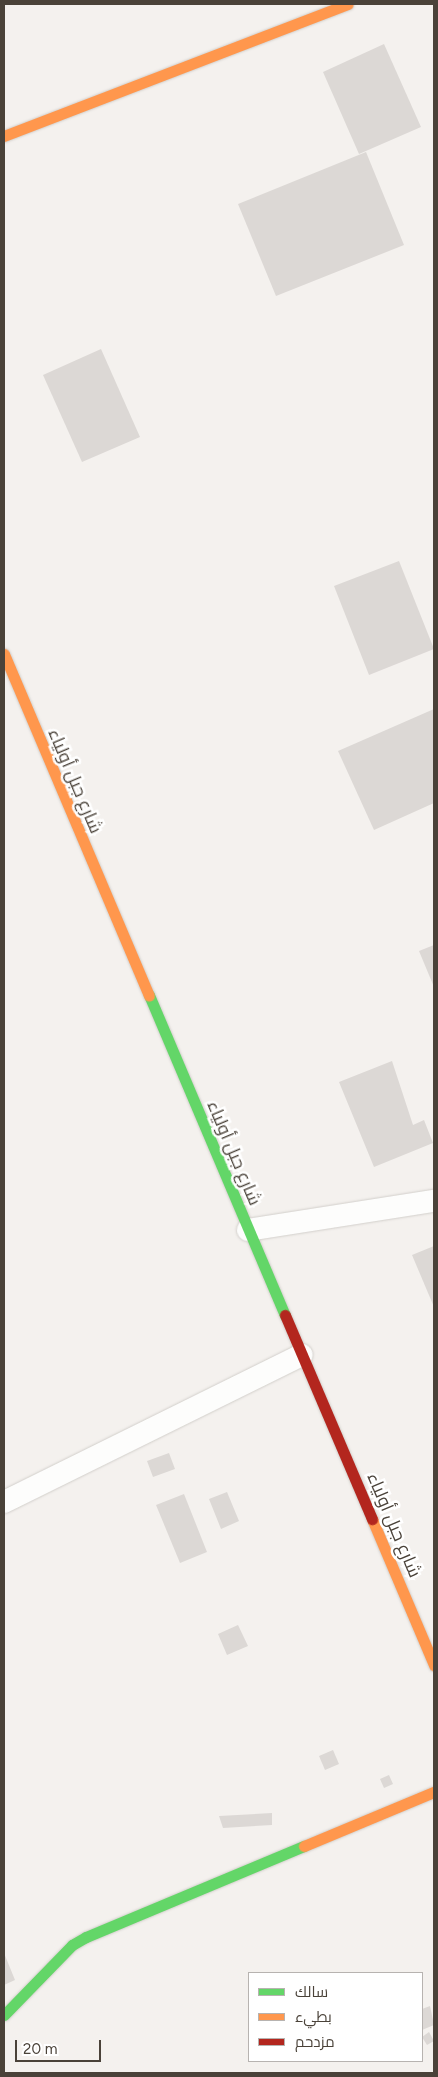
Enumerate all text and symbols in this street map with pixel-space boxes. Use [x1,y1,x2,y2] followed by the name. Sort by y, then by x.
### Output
[43,725,107,837] street label: شارع جبل أولياء
[202,1097,266,1209] street label: شارع جبل أولياء
[362,1469,426,1581] street label: شارع جبل أولياء
[248,1972,423,2062] legend
[295,1983,328,2001] text: سالك
[295,2008,332,2026] text: بطيء
[18,2030,104,2062] scale bar
[295,2033,335,2051] text: مزدحم
[23,2040,57,2058] text: 20 m

